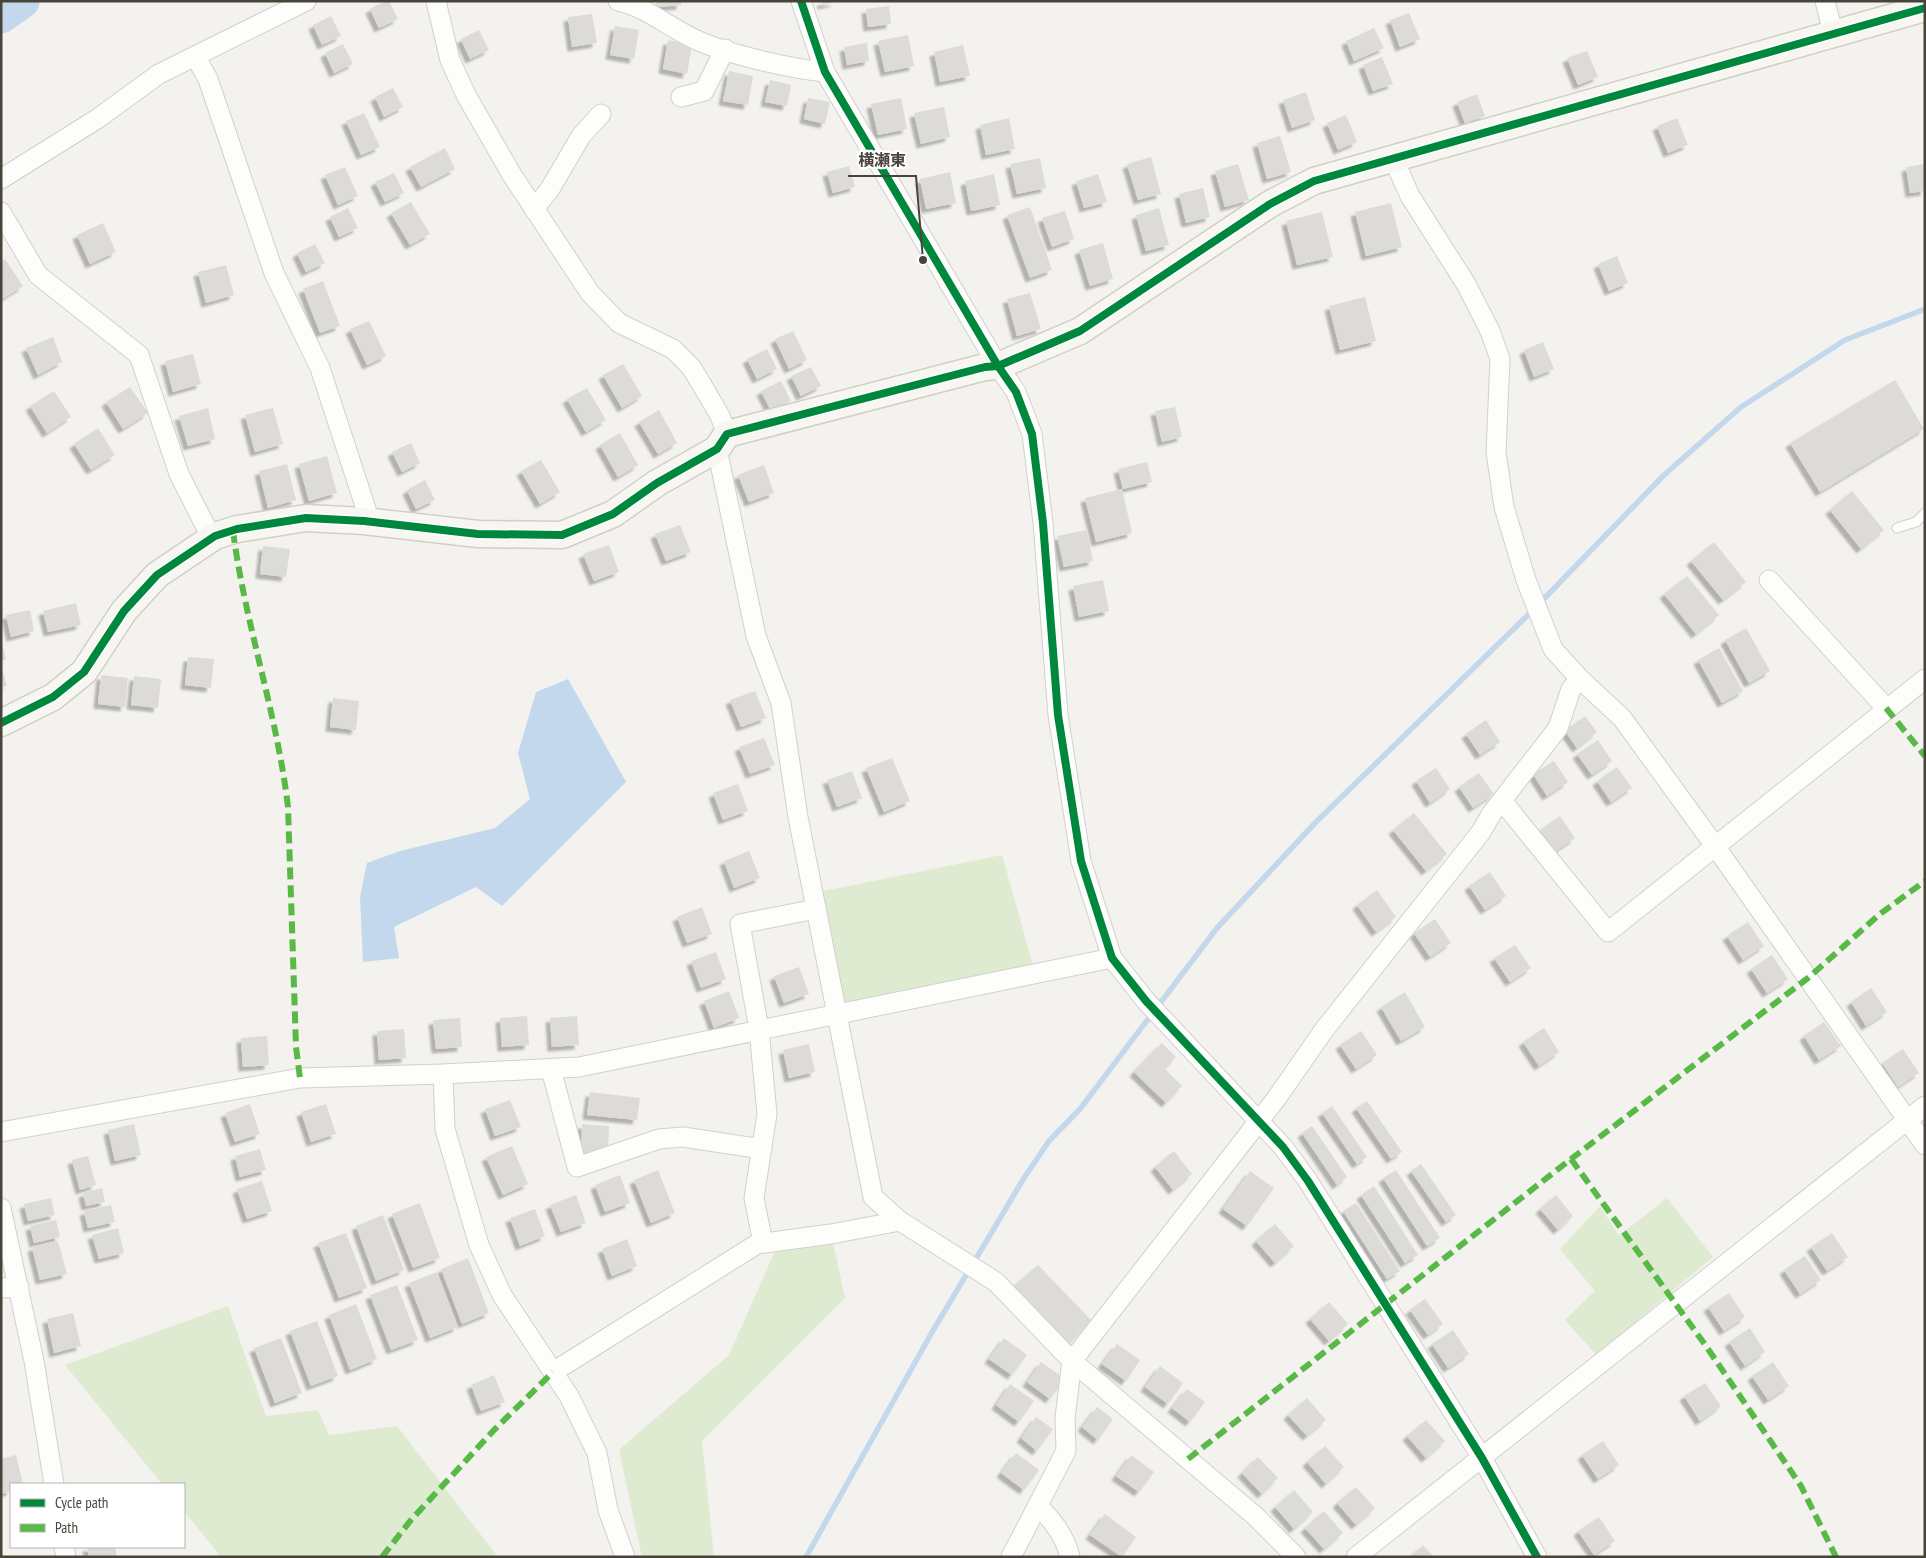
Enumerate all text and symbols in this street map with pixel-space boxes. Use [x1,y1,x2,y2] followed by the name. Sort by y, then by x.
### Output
[848,145,916,176] callout: 横瀬東
[858,150,906,170] text: 横瀬東
[10,1483,185,1548] legend
[55,1493,108,1512] text: Cycle path
[55,1518,78,1537] text: Path

